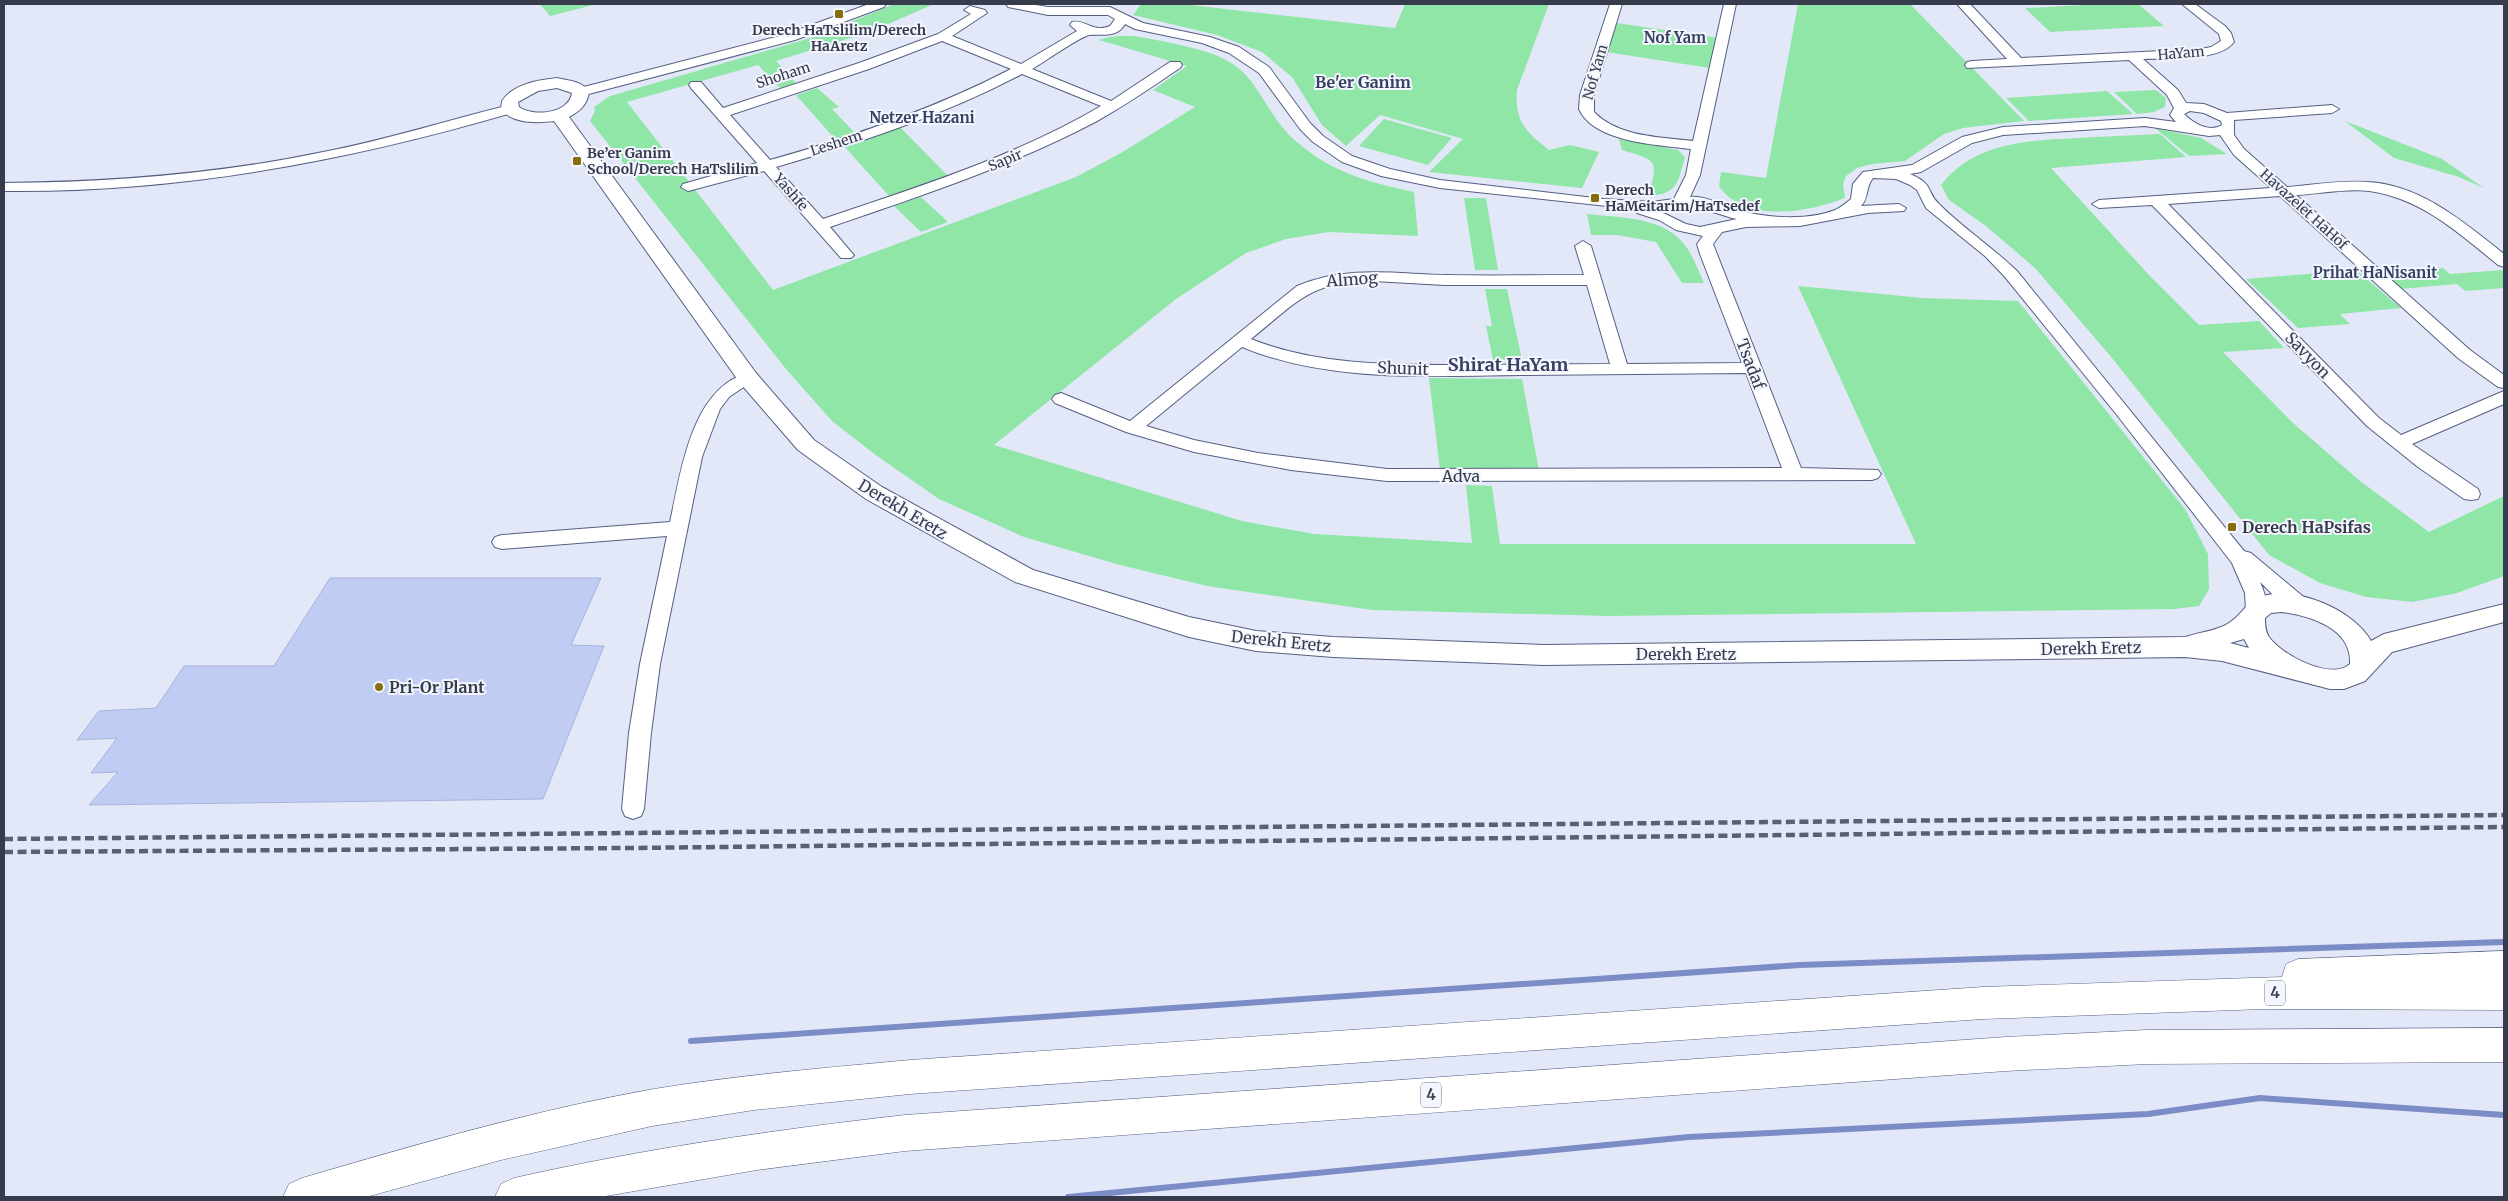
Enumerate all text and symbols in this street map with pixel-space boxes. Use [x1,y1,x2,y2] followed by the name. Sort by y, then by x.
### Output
[833,8,845,20] marker: Derech HaTslilim/Derech HaAretz
[752,21,927,55] place label: Derech HaTslilim/Derech HaAretz
[1644,28,1706,47] district label: Nof Yam
[1579,42,1612,102] street label: Nof Yam
[2157,42,2205,64] street label: HaYam
[754,58,813,92] street label: Shoham
[1315,72,1411,92] district label: Be'er Ganim
[869,108,975,127] district label: Netzer Hazani
[808,126,864,160] street label: Leshem
[587,144,759,178] place label: Be’er Ganim School/Derech HaTslilim
[985,145,1025,175] street label: Sapir
[571,155,583,167] marker: Be’er Ganim School/Derech HaTslilim
[2256,165,2352,254] street label: Havazelet HaHof
[769,169,812,214] street label: Yashfe
[1605,181,1760,215] place label: Derech HaMeitarim/HaTsedef
[1589,192,1601,204] marker: Derech HaMeitarim/HaTsedef
[2313,263,2437,282] district label: Prihat HaNisanit
[1325,267,1379,291] street label: Almog
[2281,328,2335,383] street label: Savyon
[1732,336,1770,393] street label: Tsadaf
[1448,353,1568,376] district label: Shirat HaYam
[1377,357,1430,379] street label: Shunit
[1441,466,1481,486] street label: Adva
[855,475,951,544] street label: Derekh Eretz
[2242,517,2371,537] place label: Derech HaPsifas
[2226,521,2238,533] marker: Derech HaPsifas
[1230,626,1332,656] street label: Derekh Eretz
[2041,637,2142,659] street label: Derekh Eretz
[1636,644,1737,664] street label: Derekh Eretz
[389,677,485,697] place label: Pri-Or Plant
[373,681,385,693] marker: Pri-Or Plant
[2265,980,2285,1006] road number: 4
[1421,1082,1441,1108] road number: 4

